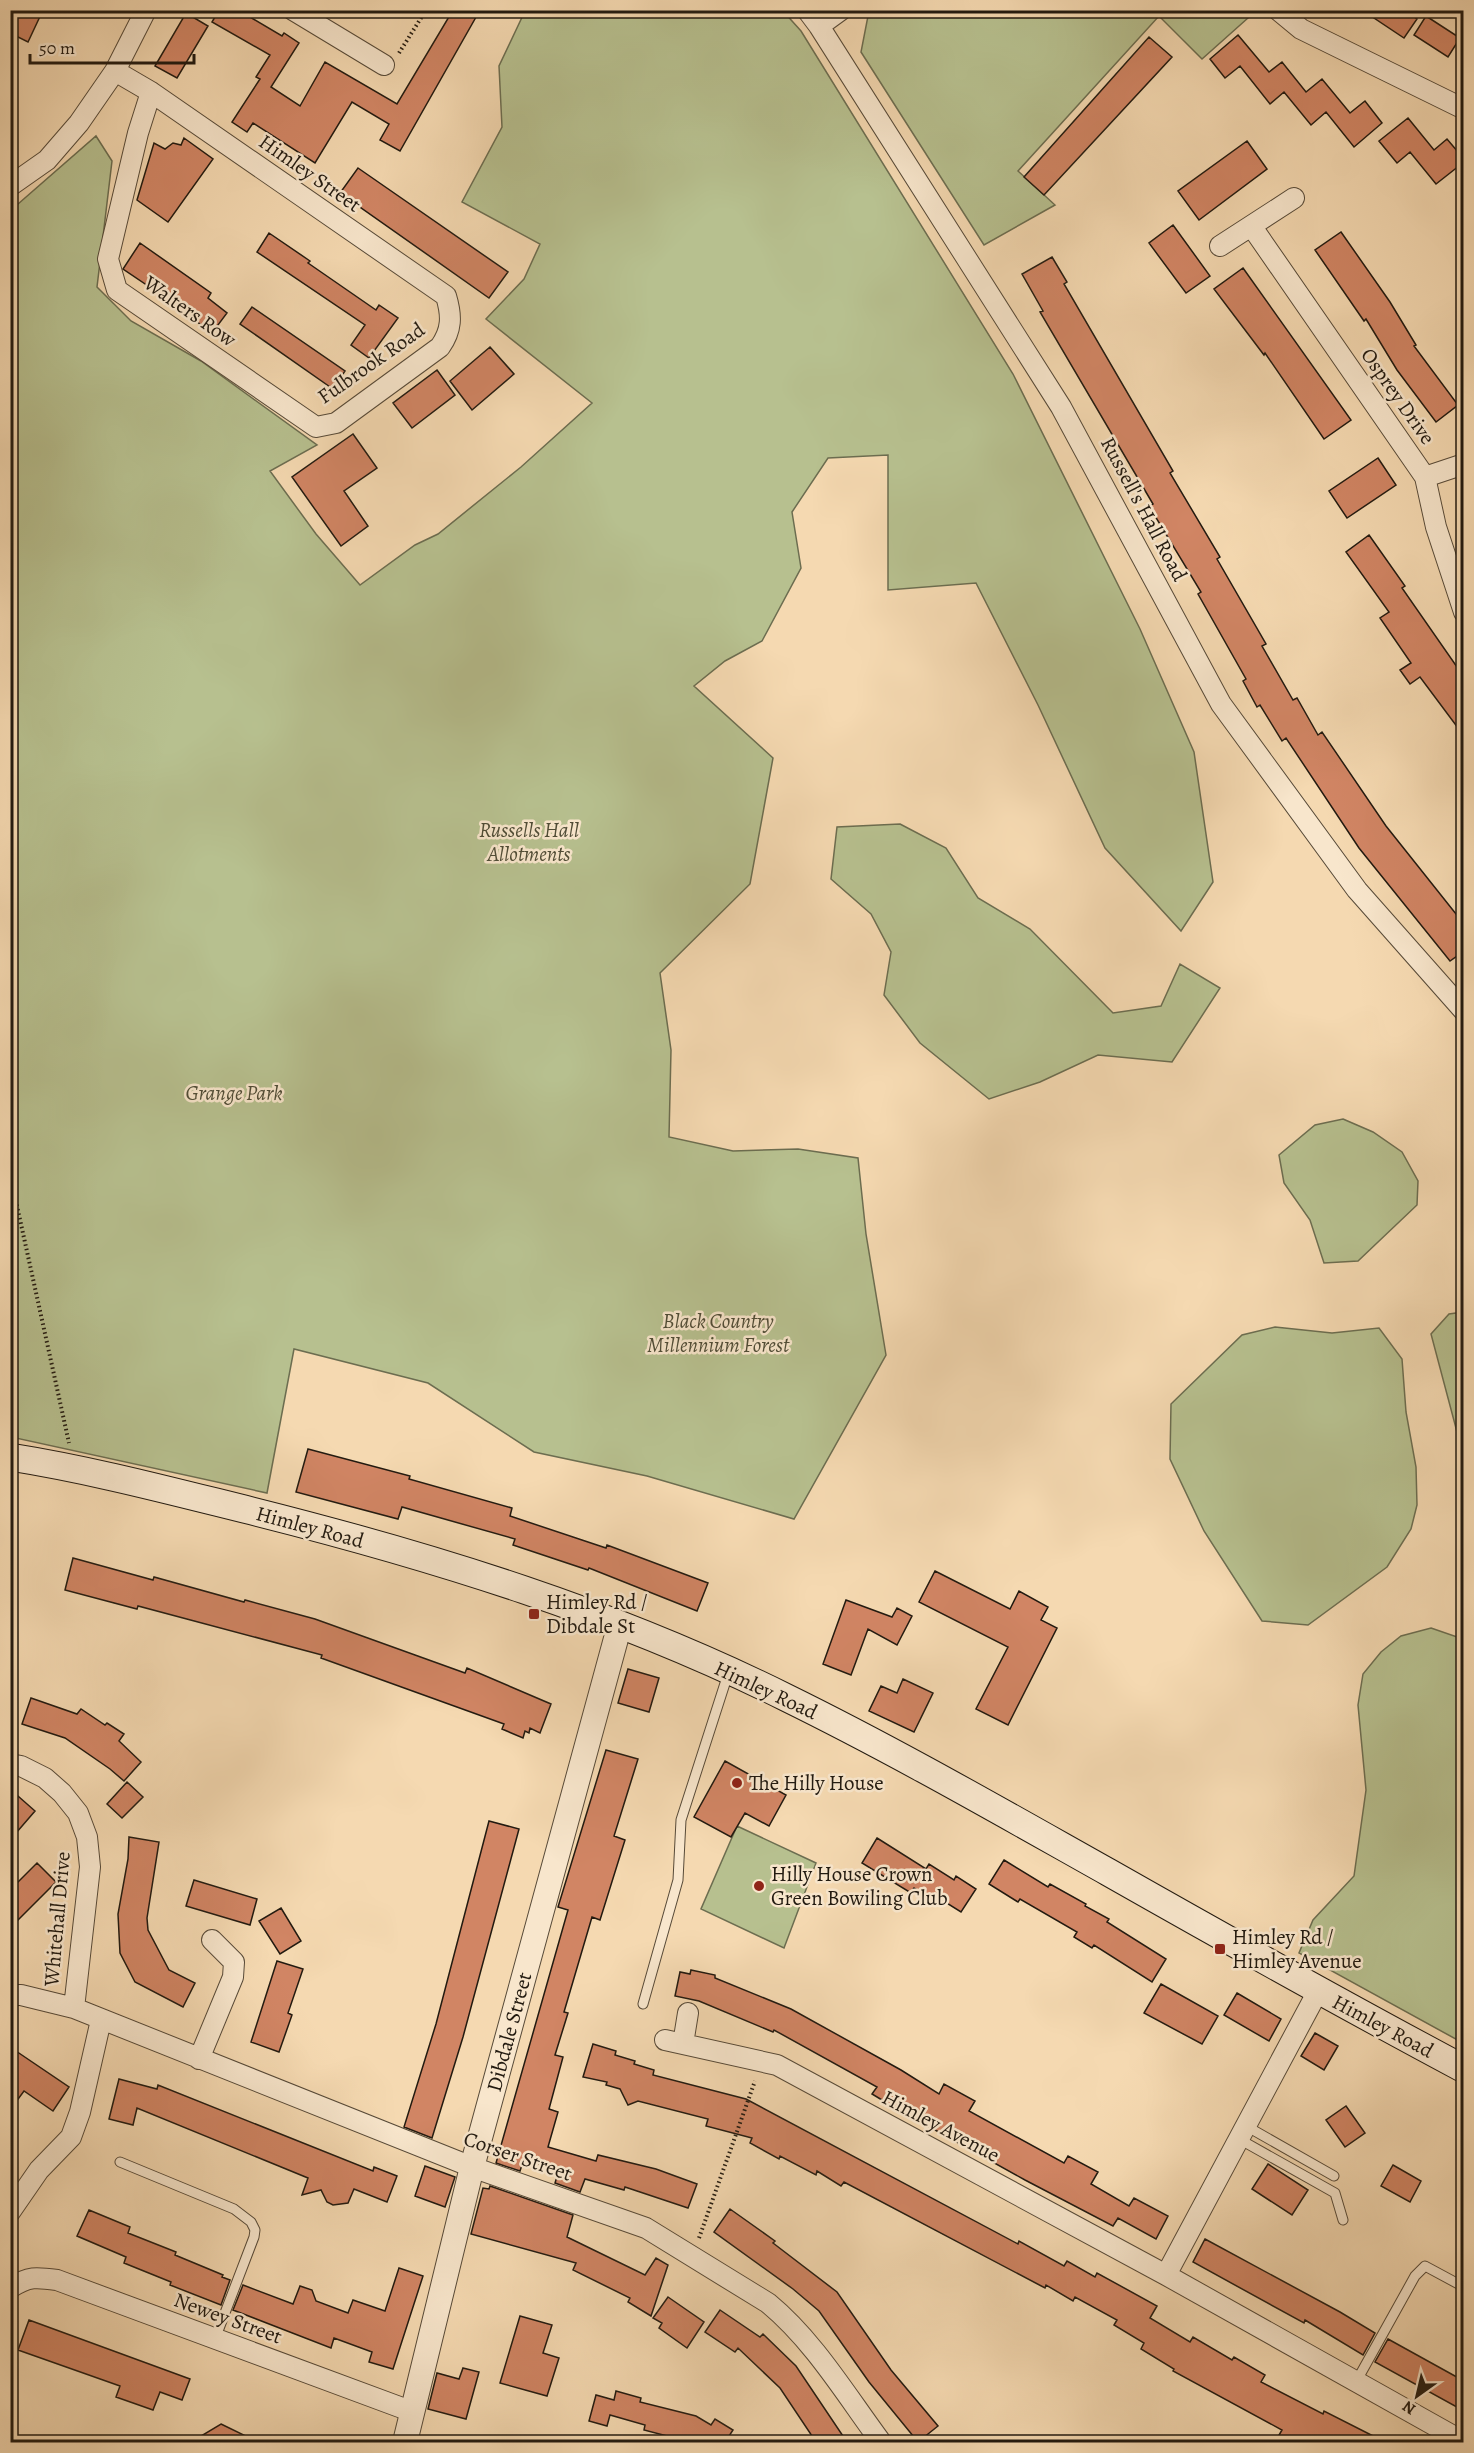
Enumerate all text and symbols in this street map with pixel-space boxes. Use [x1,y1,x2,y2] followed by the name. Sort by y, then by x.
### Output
[30,27,194,65] scale bar
[39,36,75,60] text: 50 m
[253,127,367,219] street label: Himley Street
[137,268,242,353] street label: Walters Row
[312,315,431,410] street label: Fulbrook Road
[1354,342,1442,450] street label: Osprey Drive
[1094,432,1194,587] street label: Russell's Hall Road
[479,816,580,868] park label: Russells Hall Allotments
[185,1079,283,1107] park label: Grange Park
[647,1307,790,1359] park label: Black Country Millennium Forest
[253,1499,368,1555] street label: Himley Road
[546,1588,648,1640] place label: Himley Rd / Dibdale St
[527,1607,541,1621] marker: Himley Rd / Dibdale St
[710,1654,823,1726] street label: Himley Road
[749,1769,884,1797] place label: The Hilly House
[730,1776,744,1790] marker: The Hilly House
[37,1850,77,1989] street label: Whitehall Drive
[771,1860,948,1912] place label: Hilly House Crown Green Bowiling Club
[752,1879,766,1893] marker: Hilly House Crown Green Bowiling Club
[1232,1923,1362,1975] place label: Himley Rd / Himley Avenue
[1213,1942,1227,1956] marker: Himley Rd / Himley Avenue
[480,1969,538,2095] street label: Dibdale Street
[1328,1988,1439,2065] street label: Himley Road
[877,2083,1005,2169] street label: Himley Avenue
[460,2124,576,2188] street label: Corser Street
[170,2285,286,2351] street label: Newey Street
[1387,2366,1447,2426] north arrow
[1398,2395,1420,2420] text: N

